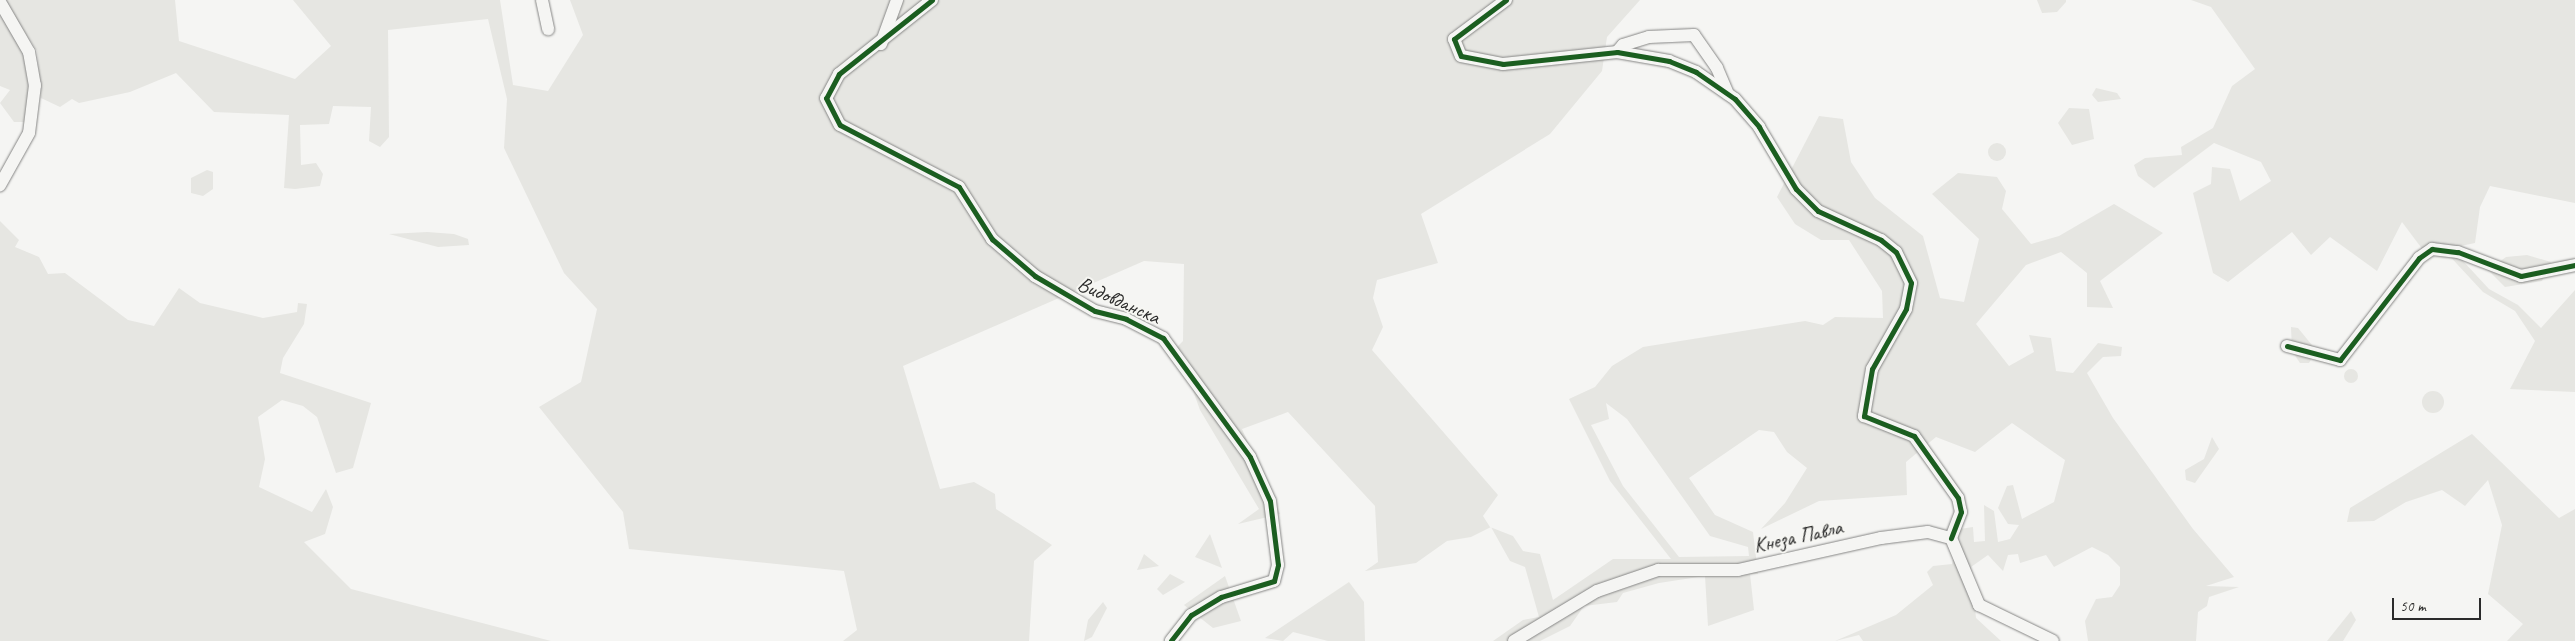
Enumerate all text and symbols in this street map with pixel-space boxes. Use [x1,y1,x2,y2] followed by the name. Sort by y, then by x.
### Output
[1074,271,1164,329] street label: Видовданска
[1752,514,1844,558] street label: Кнеза Павла
[2395,588,2484,620] scale bar
[2400,597,2426,616] text: 50 m

